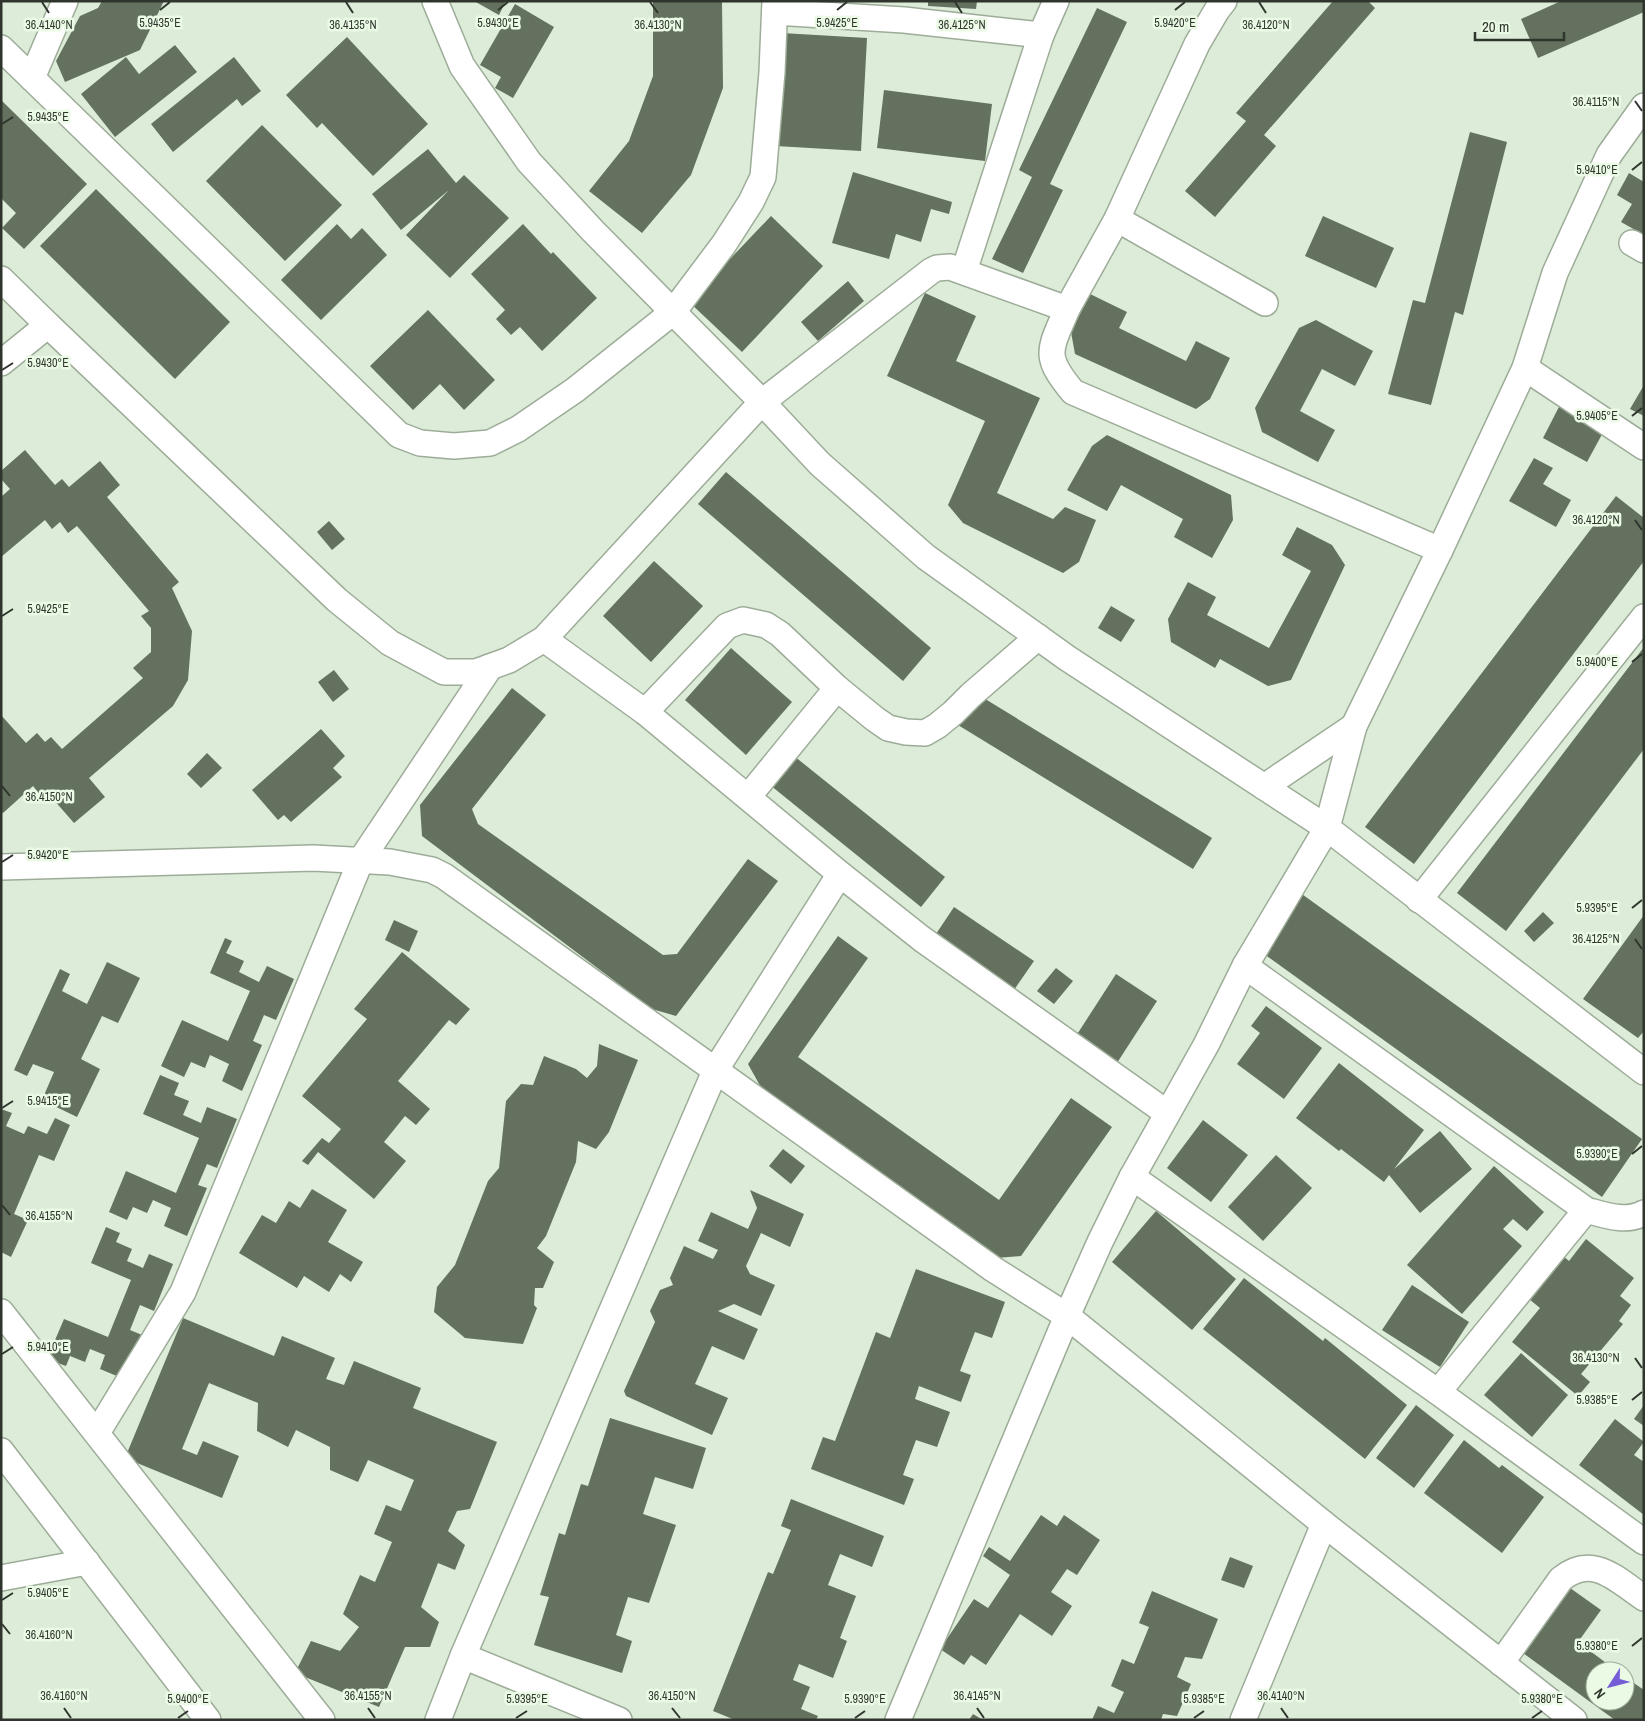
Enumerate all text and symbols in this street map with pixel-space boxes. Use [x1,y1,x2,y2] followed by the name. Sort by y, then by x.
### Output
[1475,10,1564,42] scale bar
[139,15,181,31] text: 5.9435°E
[477,15,519,31] text: 5.9430°E
[816,15,858,31] text: 5.9425°E
[1154,15,1196,31] text: 5.9420°E
[1482,16,1509,37] text: 20 m
[25,17,73,33] text: 36.4140°N
[329,17,377,33] text: 36.4135°N
[634,17,682,33] text: 36.4130°N
[938,17,986,33] text: 36.4125°N
[1242,17,1290,33] text: 36.4120°N
[1573,94,1619,110] text: 36.4115°N
[27,109,69,125] text: 5.9435°E
[1576,162,1618,178] text: 5.9410°E
[27,355,69,371] text: 5.9430°E
[1576,408,1618,424] text: 5.9405°E
[1572,512,1620,528] text: 36.4120°N
[27,601,69,617] text: 5.9425°E
[1576,654,1618,670] text: 5.9400°E
[25,789,73,805] text: 36.4150°N
[27,847,69,863] text: 5.9420°E
[1576,900,1618,916] text: 5.9395°E
[1572,931,1620,947] text: 36.4125°N
[27,1093,69,1109] text: 5.9415°E
[1576,1146,1618,1162] text: 5.9390°E
[25,1208,73,1224] text: 36.4155°N
[27,1339,69,1355] text: 5.9410°E
[1572,1350,1620,1366] text: 36.4130°N
[1576,1392,1618,1408] text: 5.9385°E
[27,1585,69,1601] text: 5.9405°E
[25,1627,73,1643] text: 36.4160°N
[1576,1638,1618,1654] text: 5.9380°E
[1585,1661,1635,1711] north arrow
[1590,1685,1609,1702] text: N
[40,1688,88,1704] text: 36.4160°N
[344,1688,392,1704] text: 36.4155°N
[648,1688,696,1704] text: 36.4150°N
[953,1688,1001,1704] text: 36.4145°N
[1257,1688,1305,1704] text: 36.4140°N
[167,1691,209,1707] text: 5.9400°E
[506,1691,548,1707] text: 5.9395°E
[844,1691,886,1707] text: 5.9390°E
[1183,1691,1225,1707] text: 5.9385°E
[1521,1691,1563,1707] text: 5.9380°E

